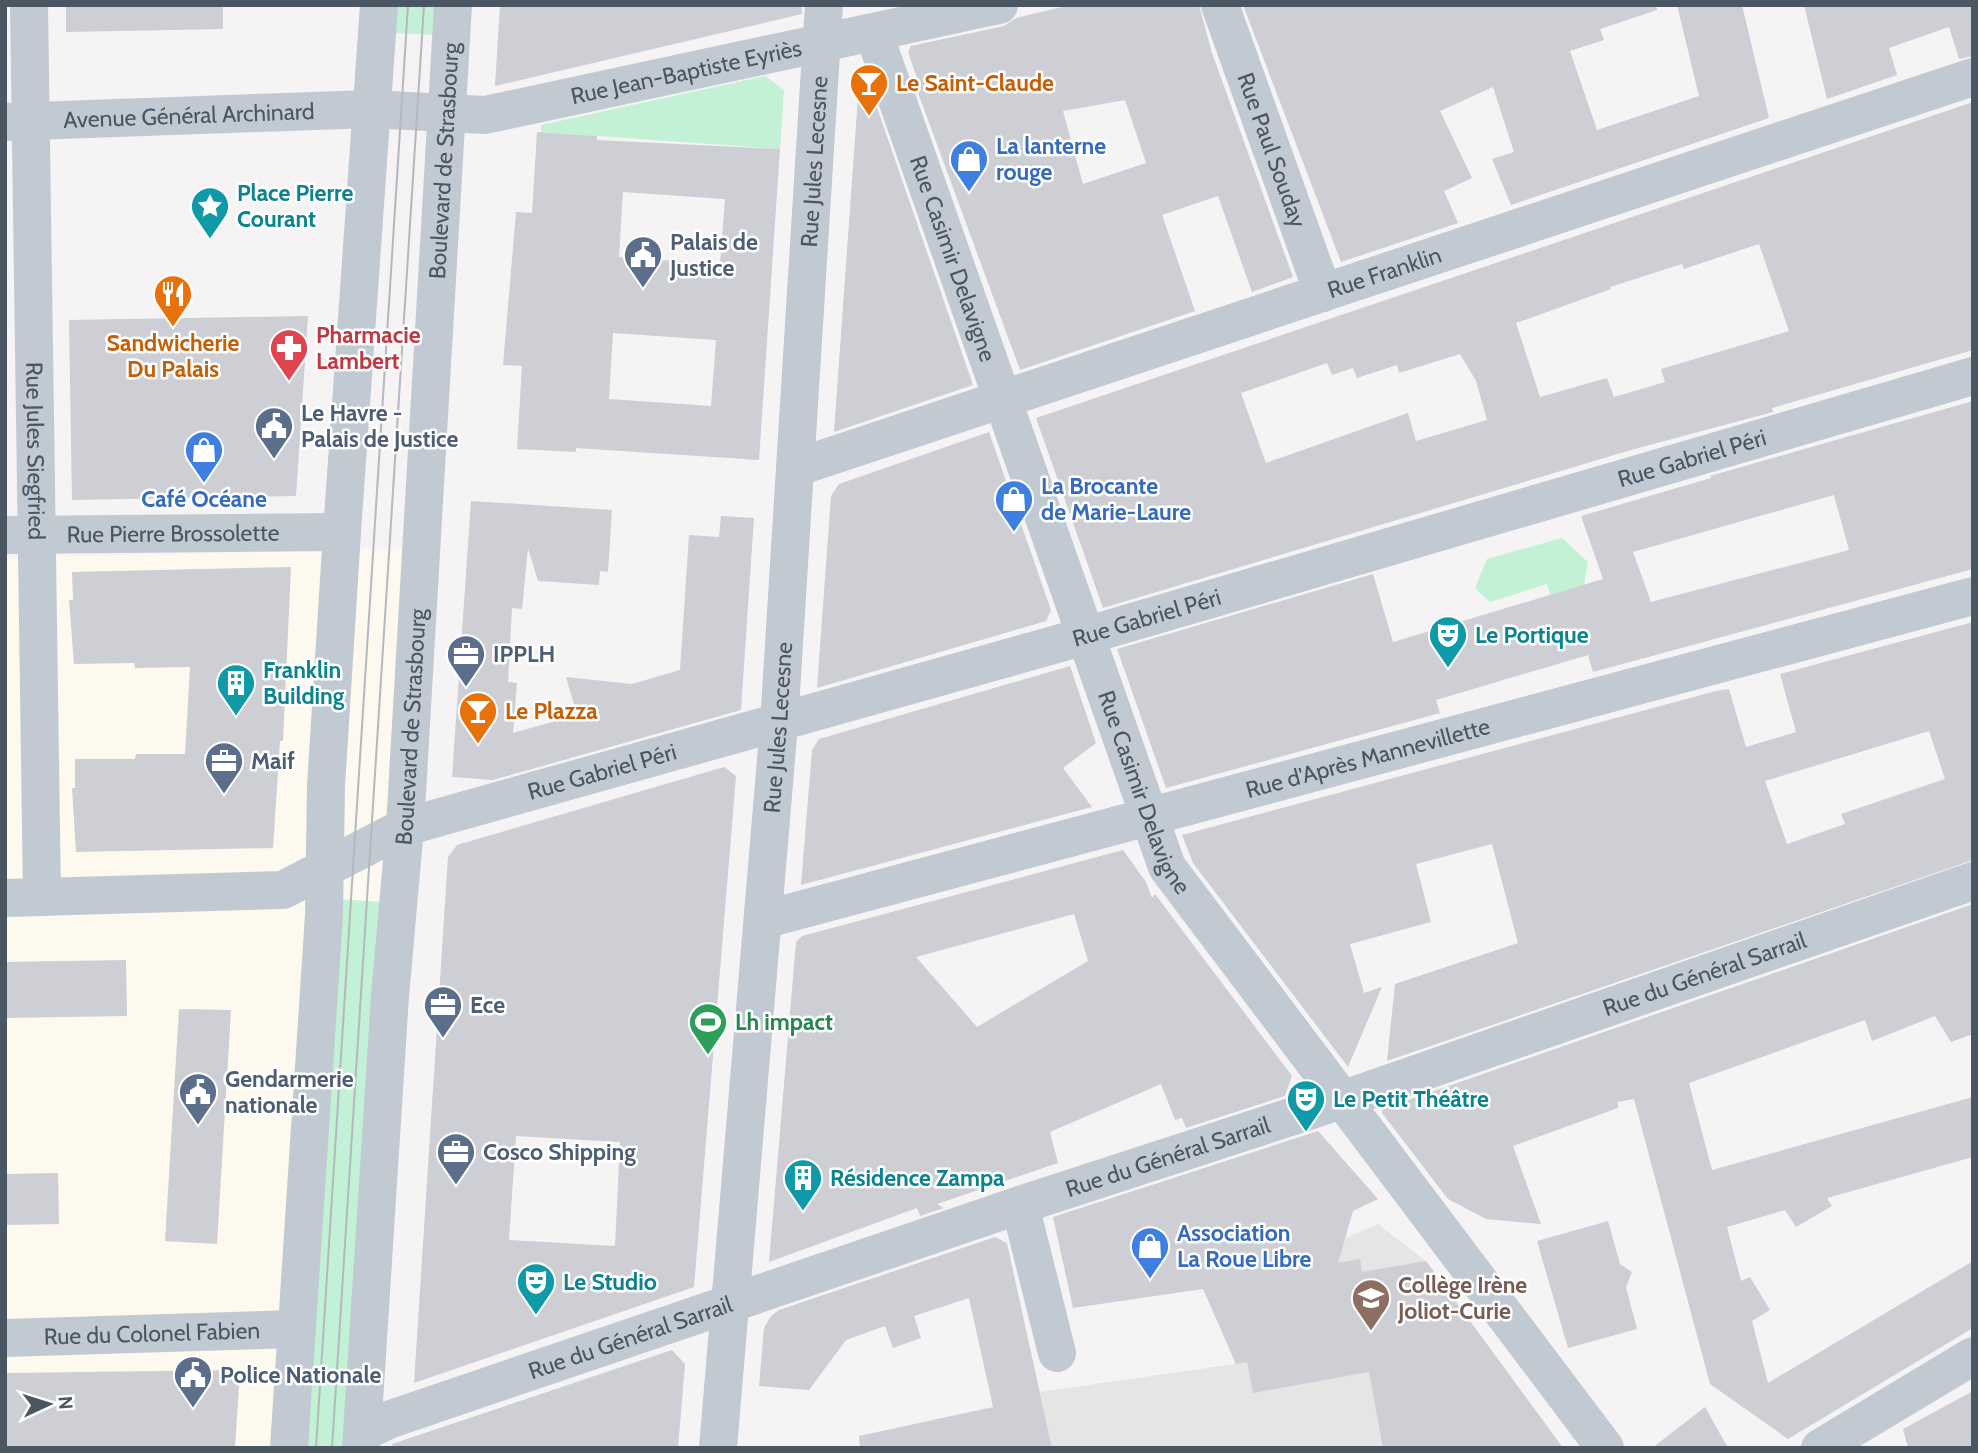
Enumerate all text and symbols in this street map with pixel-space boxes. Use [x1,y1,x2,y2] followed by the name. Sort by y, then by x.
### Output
[568,34,804,110] street label: Rue Jean-Baptiste Eyriès
[423,41,465,280] street label: Boulevard de Strasbourg
[848,62,890,117] bar icon: Le Saint-Claude
[896,69,1054,97] place label: Le Saint-Claude
[1231,69,1313,232] street label: Rue Paul Souday
[795,75,834,248] street label: Rue Jules Lecesne
[63,97,315,134] street label: Avenue Général Archinard
[996,132,1106,186] place label: La lanterne rouge
[948,138,990,193] shop icon: La lanterne rouge
[904,152,1002,366] street label: Rue Casimir Delavigne
[237,179,353,233] place label: Place Pierre Courant
[189,185,231,240] place icon: Place Pierre Courant
[669,228,758,282] place label: Palais de Justice
[622,234,664,289] public building icon: Palais de Justice
[1324,240,1445,304] street label: Rue Franklin
[152,273,194,328] restaurant icon: Sandwicherie Du Palais
[316,321,421,375] place label: Pharmacie Lambert
[268,327,310,382] pharmacy icon: Pharmacie Lambert
[107,329,240,383] place label: Sandwicherie Du Palais
[20,362,51,540] street label: Rue Jules Siegfried
[301,399,458,453] place label: Le Havre - Palais de Justice
[253,405,295,460] public building icon: Le Havre - Palais de Justice
[1614,423,1769,493] street label: Rue Gabriel Péri
[183,429,225,484] shop icon: Café Océane
[1041,472,1191,526] place label: La Brocante de Marie-Laure
[993,478,1035,533] shop icon: La Brocante de Marie-Laure
[141,485,267,513] place label: Café Océane
[66,519,280,548] street label: Rue Pierre Brossolette
[1069,583,1224,653] street label: Rue Gabriel Péri
[389,607,432,846] street label: Boulevard de Strasbourg
[1427,614,1469,669] theatre icon: Le Portique
[1475,621,1589,649] place label: Le Portique
[445,633,487,688] office icon: IPPLH
[493,640,555,668] place label: IPPLH
[758,641,798,814] street label: Rue Jules Lecesne
[263,656,345,710] place label: Franklin Building
[215,662,257,717] building icon: Franklin Building
[1092,687,1197,900] street label: Rue Casimir Delavigne
[457,690,499,745] bar icon: Le Plazza
[505,697,598,725] place label: Le Plazza
[1242,712,1493,804] street label: Rue d'Après Mannevillette
[524,738,680,806] street label: Rue Gabriel Péri
[203,740,245,795] office icon: Maif
[251,747,295,775] place label: Maif
[1599,926,1810,1022] street label: Rue du Général Sarrail
[422,984,464,1039] office icon: Ece
[470,991,505,1019] place label: Ece
[687,1001,729,1056] sports icon: Lh impact
[735,1008,833,1036] place label: Lh impact
[225,1065,354,1119] place label: Gendarmerie nationale
[177,1071,219,1126] public building icon: Gendarmerie nationale
[1285,1078,1327,1133] theatre icon: Le Petit Théâtre
[1333,1085,1489,1113] place label: Le Petit Théâtre
[1062,1110,1274,1203] street label: Rue du Général Sarrail
[435,1131,477,1186] office icon: Cosco Shipping
[483,1138,636,1166] place label: Cosco Shipping
[782,1157,824,1212] building icon: Résidence Zampa
[830,1164,1005,1192] place label: Résidence Zampa
[1177,1219,1311,1273] place label: Association La Roue Libre
[1129,1225,1171,1280] shop icon: Association La Roue Libre
[515,1261,557,1316] theatre icon: Le Studio
[563,1268,657,1296] place label: Le Studio
[1397,1271,1527,1325] place label: Collège Irène Joliot-Curie
[1350,1277,1392,1332] school or university icon: Collège Irène Joliot-Curie
[525,1290,736,1385] street label: Rue du Général Sarrail
[43,1316,261,1351] street label: Rue du Colonel Fabien
[172,1354,214,1409] public building icon: Police Nationale
[220,1361,381,1389] place label: Police Nationale
[14,1369,84,1439] north arrow
[54,1395,77,1410] text: N

